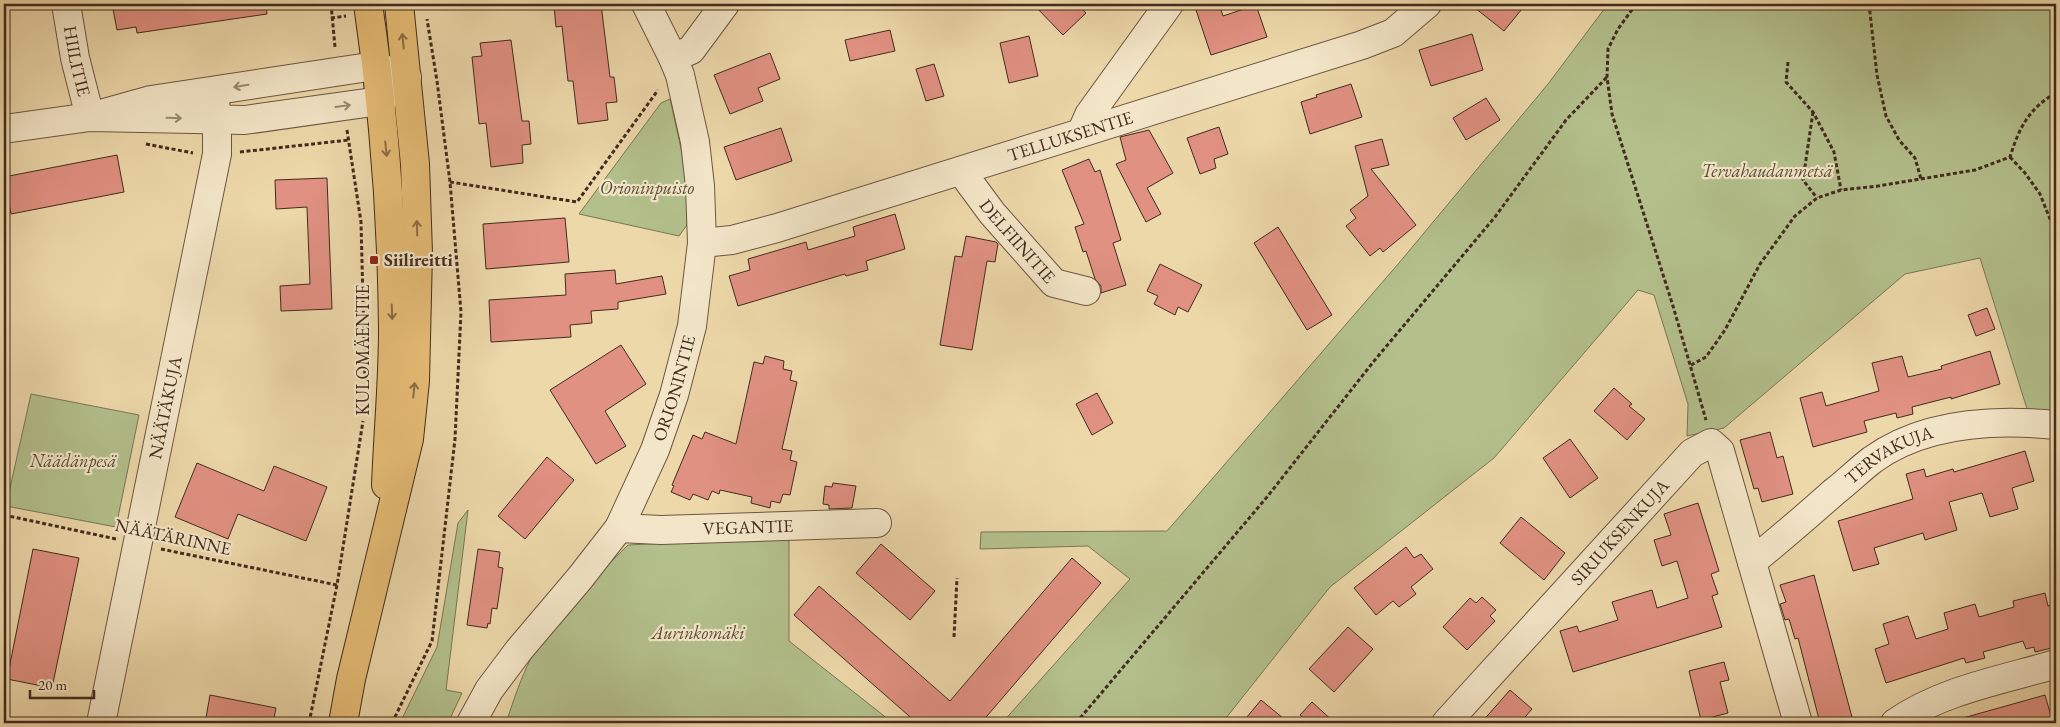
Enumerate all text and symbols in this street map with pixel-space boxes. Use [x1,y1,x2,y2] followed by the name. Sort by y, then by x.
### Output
[59,24,96,99] street label: HIILITIE
[398,33,408,49] one-way arrow
[233,81,249,91] one-way arrow
[334,100,350,110] one-way arrow
[1005,105,1136,166] street label: TELLUKSENTIE
[165,114,181,123] one-way arrow
[381,141,391,157] one-way arrow
[1701,159,1834,182] park label: Tervahaudanmetsä
[600,176,694,200] park label: Orioninpuisto
[975,194,1061,288] street label: DELFIINITIE
[413,220,422,236] one-way arrow
[384,248,453,271] place label: Siilireitti
[368,254,380,266] marker: Siilireitti
[351,284,374,416] street label: KULOMÄENTIE
[387,303,397,319] one-way arrow
[647,333,700,444] street label: ORIONINTIE
[143,353,187,461] street label: NÄÄTÄKUJA
[409,383,419,399] one-way arrow
[1840,420,1936,489] street label: TERVAKUJA
[29,449,117,473] park label: Näädänpesä
[1565,474,1674,590] street label: SIRIUKSENKUJA
[113,513,233,560] street label: NÄÄTÄRINNE
[702,514,793,540] street label: VEGANTIE
[650,621,745,644] park label: Aurinkomäki
[30,667,94,699] scale bar
[38,675,67,694] text: 20 m

